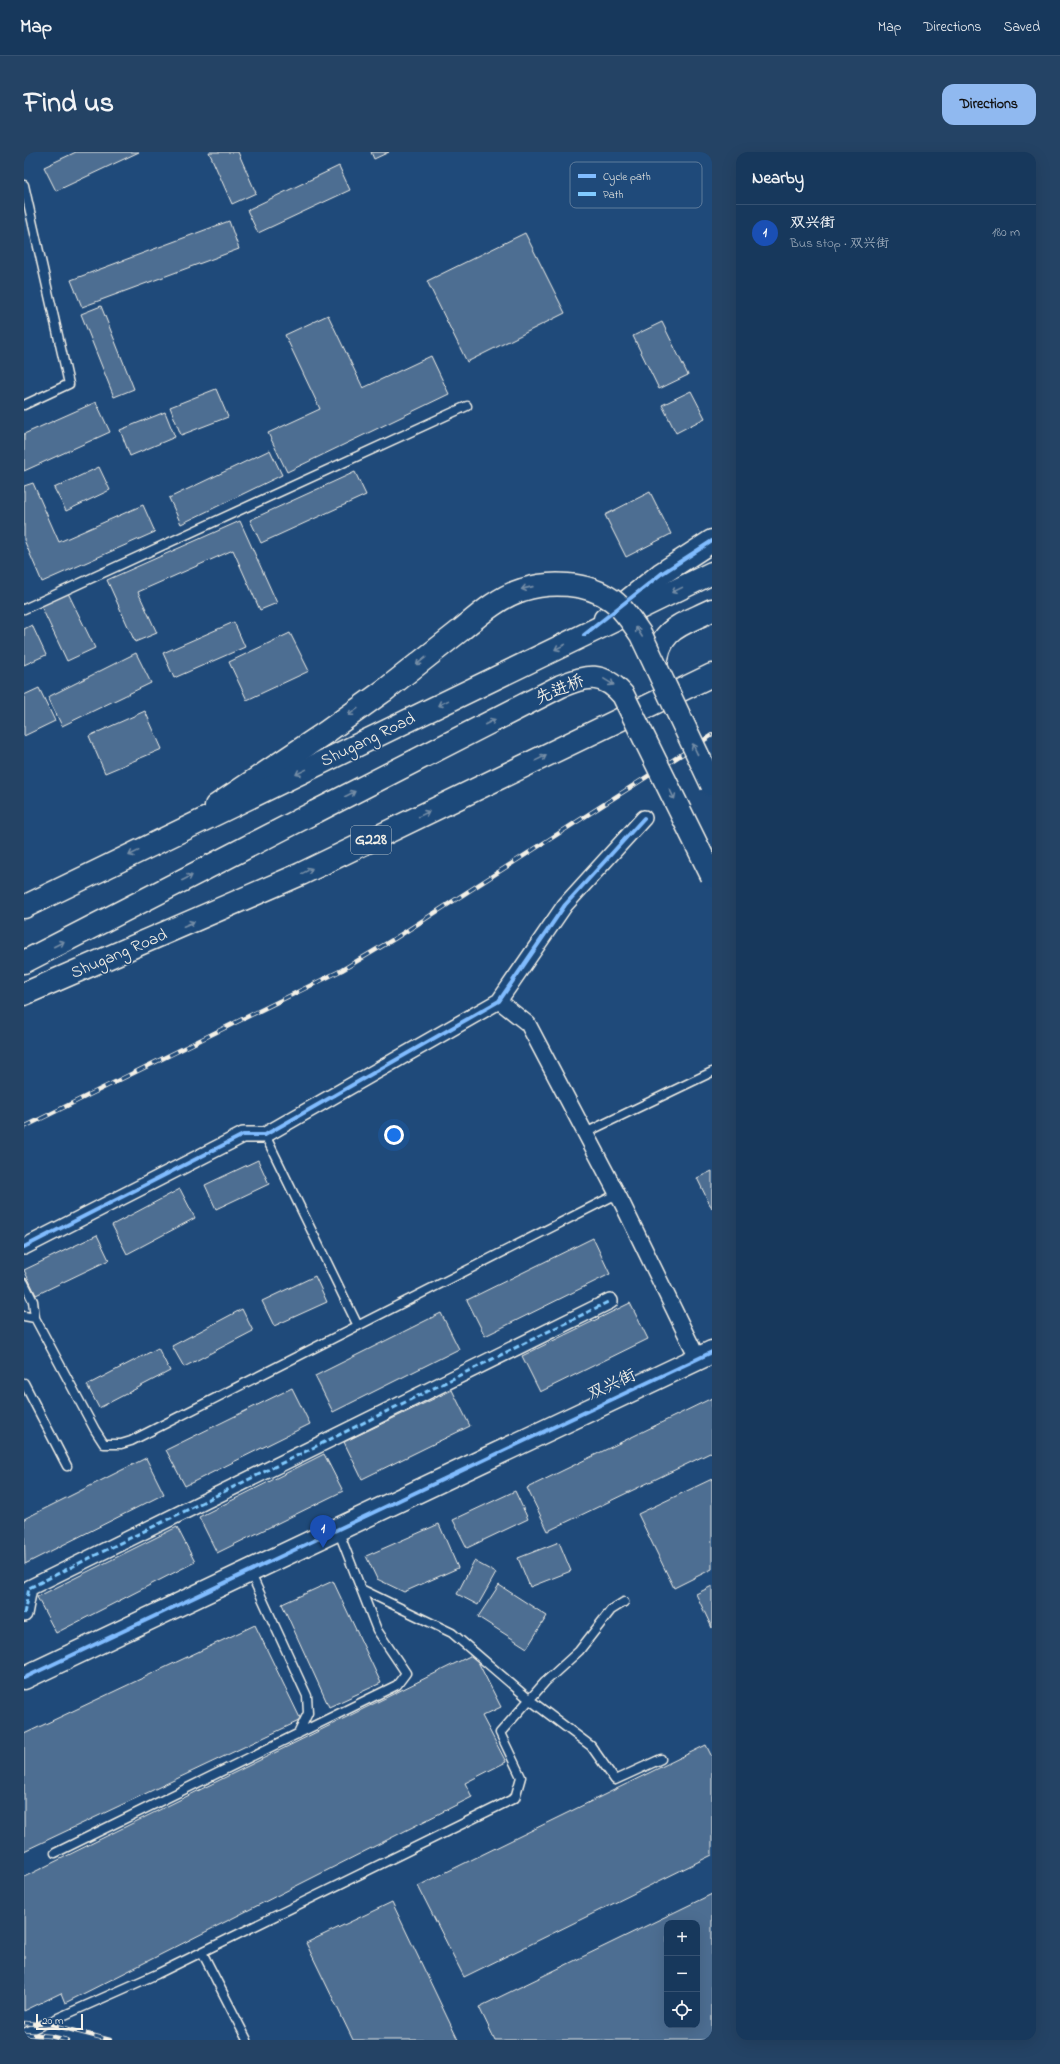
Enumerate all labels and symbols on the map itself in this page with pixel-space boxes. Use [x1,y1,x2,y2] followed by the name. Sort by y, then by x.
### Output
[570,162,702,208] legend
[603,169,651,186] text: Cycle path
[603,187,624,203] text: Path
[521,585,534,593] one-way arrow
[671,587,683,594] one-way arrow
[635,627,643,638] one-way arrow
[554,644,566,651] one-way arrow
[415,657,426,666] one-way arrow
[532,669,588,711] street label: 先进桥
[603,679,615,687] one-way arrow
[437,700,449,707] one-way arrow
[316,706,421,776] street label: Shugang Road
[348,708,359,717] one-way arrow
[484,718,496,725] one-way arrow
[691,744,698,756] one-way arrow
[535,754,547,761] one-way arrow
[295,769,307,777] one-way arrow
[669,788,676,800] one-way arrow
[343,790,355,797] one-way arrow
[418,810,430,817] one-way arrow
[351,826,391,854] road number: G228
[129,850,141,857] one-way arrow
[301,867,313,874] one-way arrow
[180,874,192,881] one-way arrow
[182,920,194,927] one-way arrow
[67,922,172,987] street label: Shugang Road
[52,940,64,947] one-way arrow
[384,1125,404,1145] your location
[584,1363,640,1407] street label: 双兴街
[310,1515,336,1548] pin: 1
[36,2012,83,2031] scale bar

